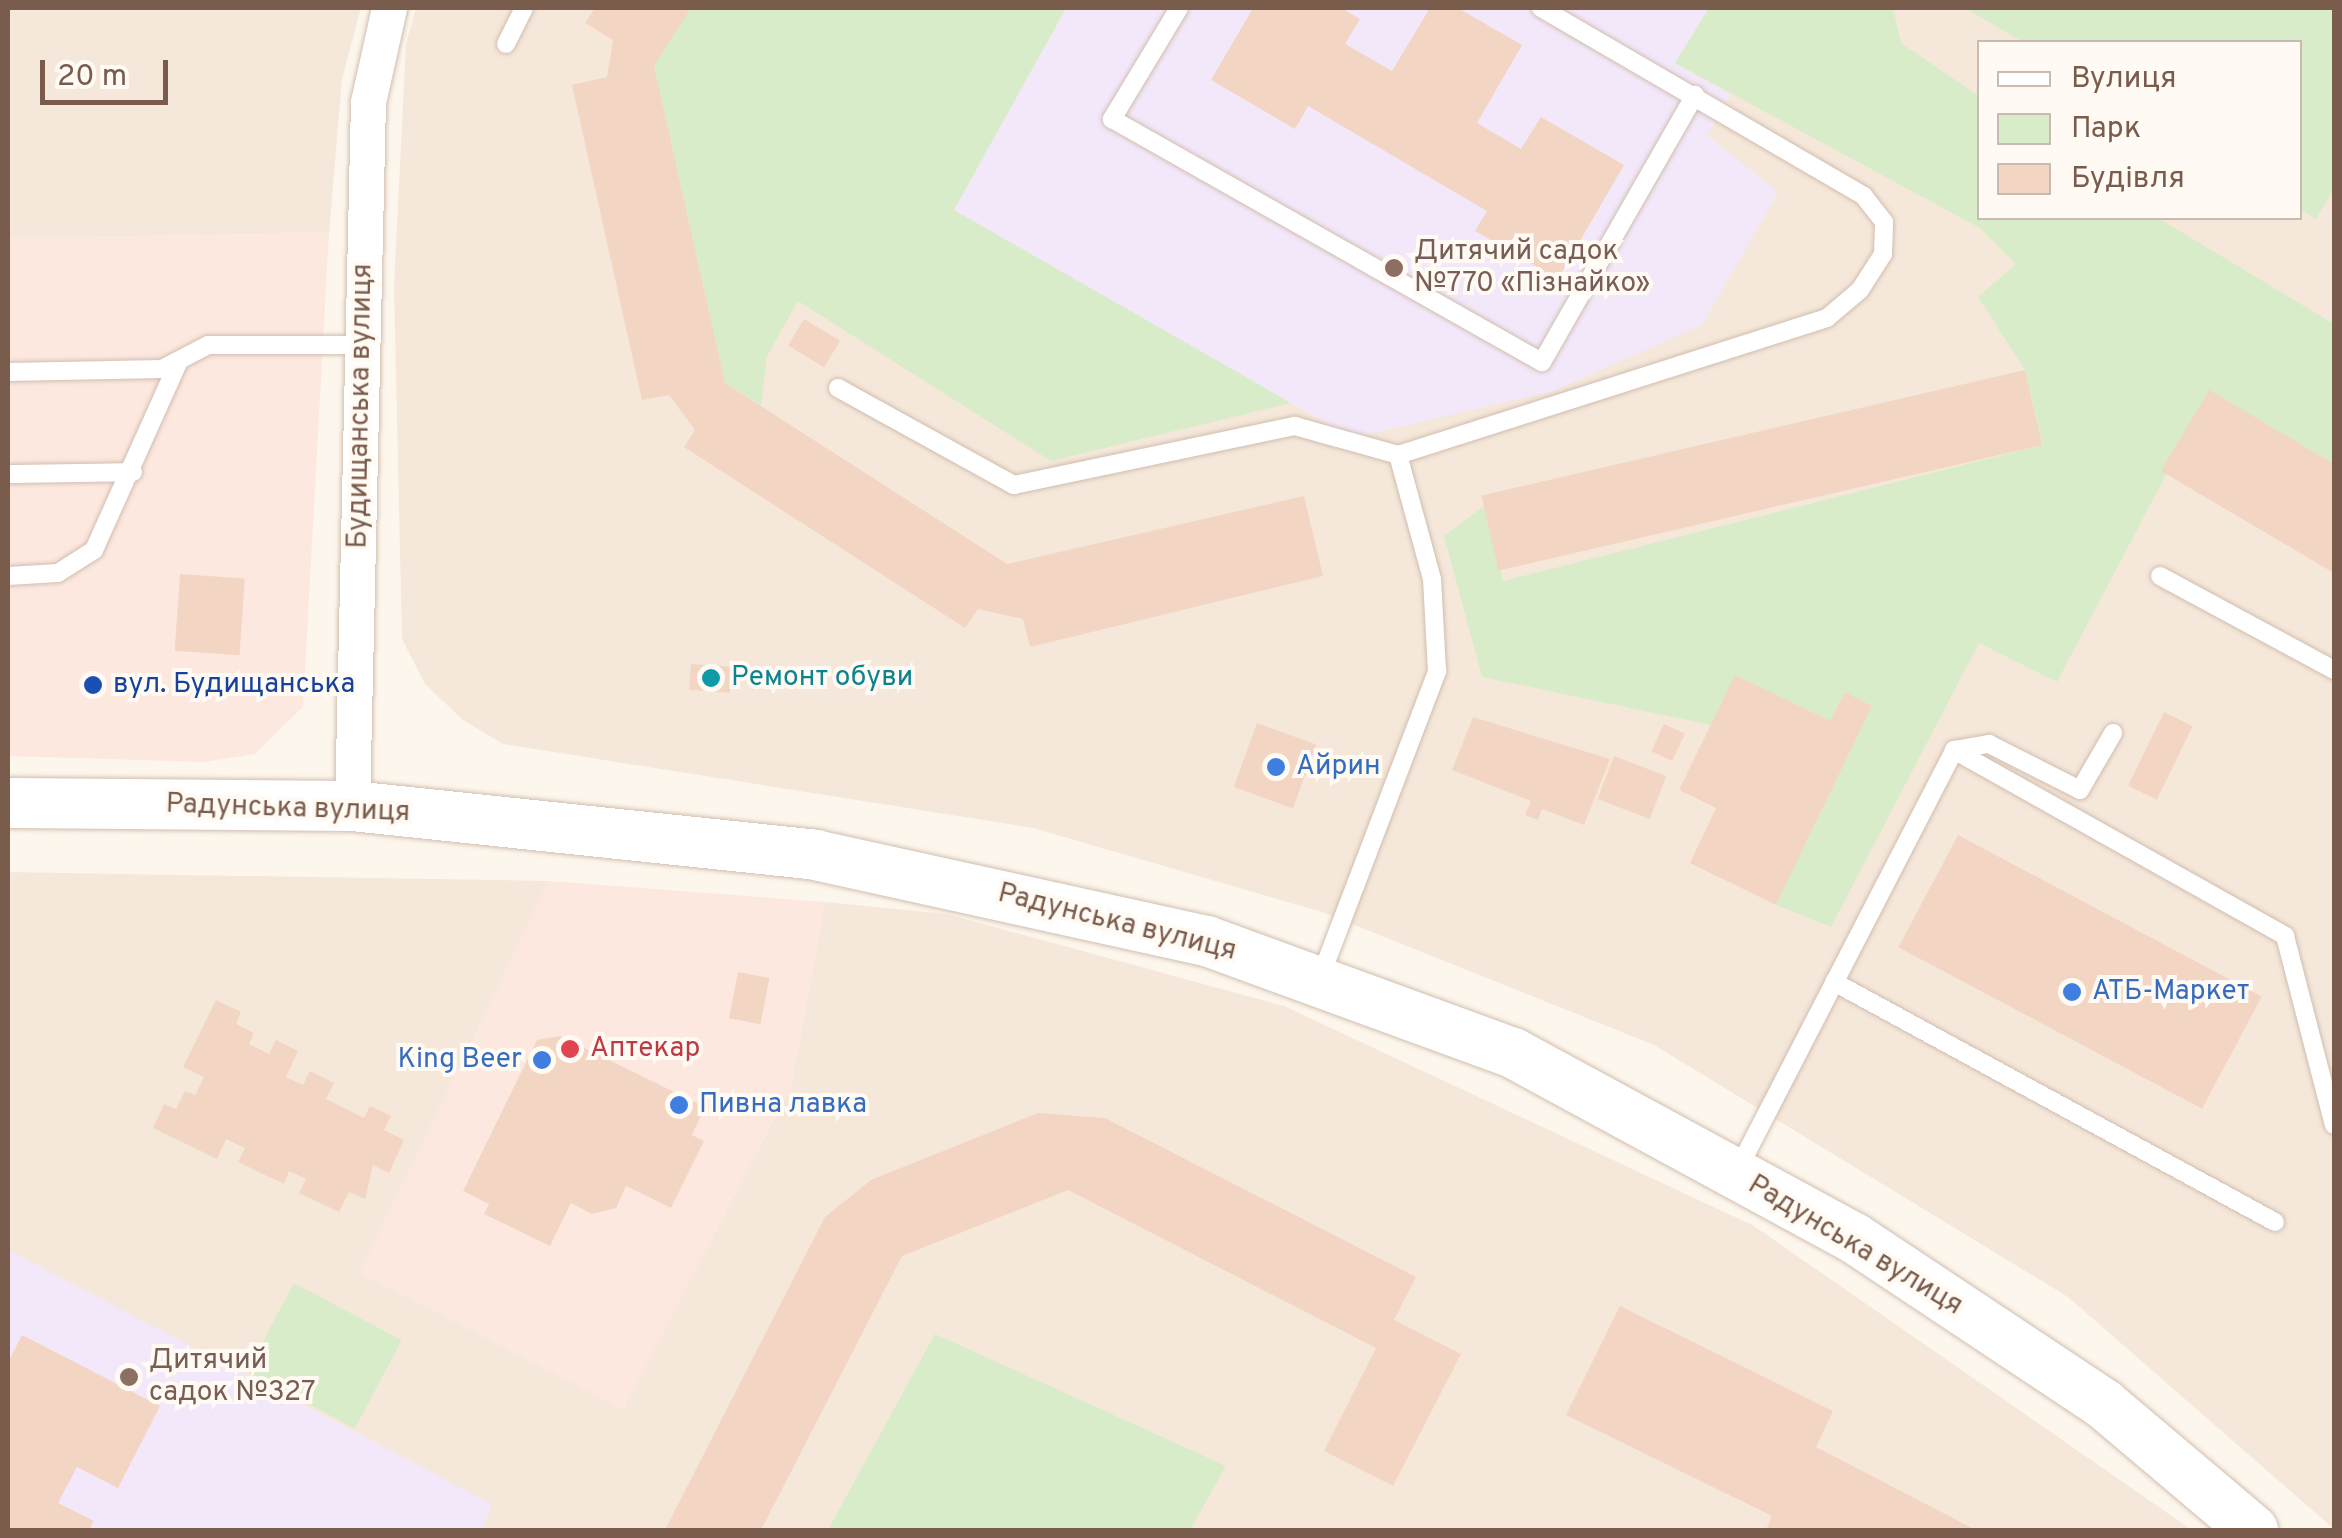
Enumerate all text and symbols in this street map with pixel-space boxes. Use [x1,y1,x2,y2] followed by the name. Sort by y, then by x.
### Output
[45,40,172,102] scale bar
[1977,40,2302,220] legend
[57,59,127,96] text: 20 m
[2071,61,2177,98] text: Вулиця
[2071,111,2141,148] text: Парк
[2071,161,2185,198] text: Будівля
[1414,235,1650,301] place label: Дитячий садок №770 «Пізнайко»
[1383,257,1405,279] marker: Дитячий садок №770 «Пізнайко»
[342,263,380,549] street label: Будищанська вулиця
[731,661,913,695] place label: Ремонт обуви
[700,667,722,689] marker: Ремонт обуви
[113,668,355,702] place label: вул. Будищанська
[82,674,104,696] marker: вул. Будищанська
[1296,750,1381,784] place label: Айрин
[1265,756,1287,778] marker: Айрин
[165,788,411,830] street label: Радунська вулиця
[994,877,1240,969] street label: Радунська вулиця
[2092,975,2249,1009] place label: АТБ-Маркет
[2061,981,2083,1003] marker: АТБ-Маркет
[590,1032,700,1066] place label: Аптекар
[559,1038,581,1060] marker: Аптекар
[397,1043,522,1077] place label: King Beer
[531,1049,553,1071] marker: King Beer
[699,1088,867,1122] place label: Пивна лавка
[668,1094,690,1116] marker: Пивна лавка
[1742,1169,1968,1323] street label: Радунська вулиця
[149,1344,316,1410] place label: Дитячий садок №327
[118,1366,140,1388] marker: Дитячий садок №327

